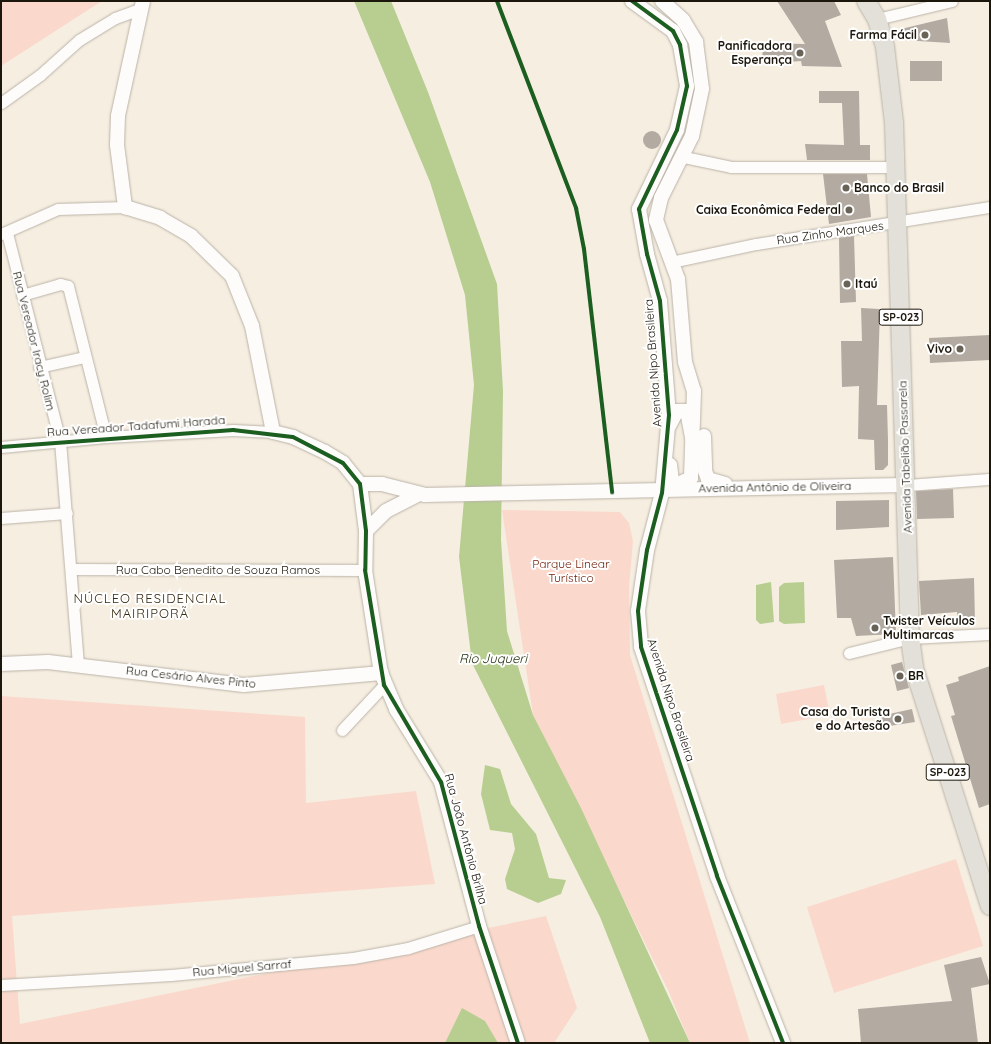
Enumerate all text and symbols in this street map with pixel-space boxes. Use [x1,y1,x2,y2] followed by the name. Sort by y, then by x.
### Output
[849,28,917,42] place label: Farma Fácil
[920,30,930,40] marker: Farma Fácil
[718,39,792,67] place label: Panificadora Esperança
[795,48,805,58] marker: Panificadora Esperança
[854,181,944,195] place label: Banco do Brasil
[841,183,851,193] marker: Banco do Brasil
[696,203,841,217] place label: Caixa Econômica Federal
[844,205,854,215] marker: Caixa Econômica Federal
[776,218,884,248] street label: Rua Zinho Marques
[10,270,58,412] street label: Rua Vereador Iracy Rolim
[855,277,878,291] place label: Itaú
[842,279,852,289] marker: Itaú
[641,298,665,428] street label: Avenida Nipo Brasileira
[878,308,924,326] road number: SP-023
[927,342,952,356] place label: Vivo
[955,344,965,354] marker: Vivo
[895,381,915,533] street label: Avenida Tabelião Passarela
[46,413,226,439] street label: Rua Vereador Tadafumi Harada
[698,478,852,496] street label: Avenida Antônio de Oliveira
[532,557,610,585] park label: Parque Linear Turístico
[116,563,320,577] street label: Rua Cabo Benedito de Souza Ramos
[74,591,226,622] district label: NÚCLEO RESIDENCIAL MAIRIPORÃ
[883,614,975,642] place label: Twister Veículos Multimarcas
[870,623,880,633] marker: Twister Veículos Multimarcas
[644,637,698,763] street label: Avenida Nipo Brasileira
[459,650,527,666] water label: Rio Juqueri
[125,663,257,691] street label: Rua Cesário Alves Pinto
[908,669,924,683] place label: BR
[895,671,905,681] marker: BR
[800,705,890,733] place label: Casa do Turista e do Artesão
[893,714,903,724] marker: Casa do Turista e do Artesão
[925,763,971,781] road number: SP-023
[442,772,490,906] street label: Rua João Antônio Brilha
[192,956,292,980] street label: Rua Miguel Sarraf

